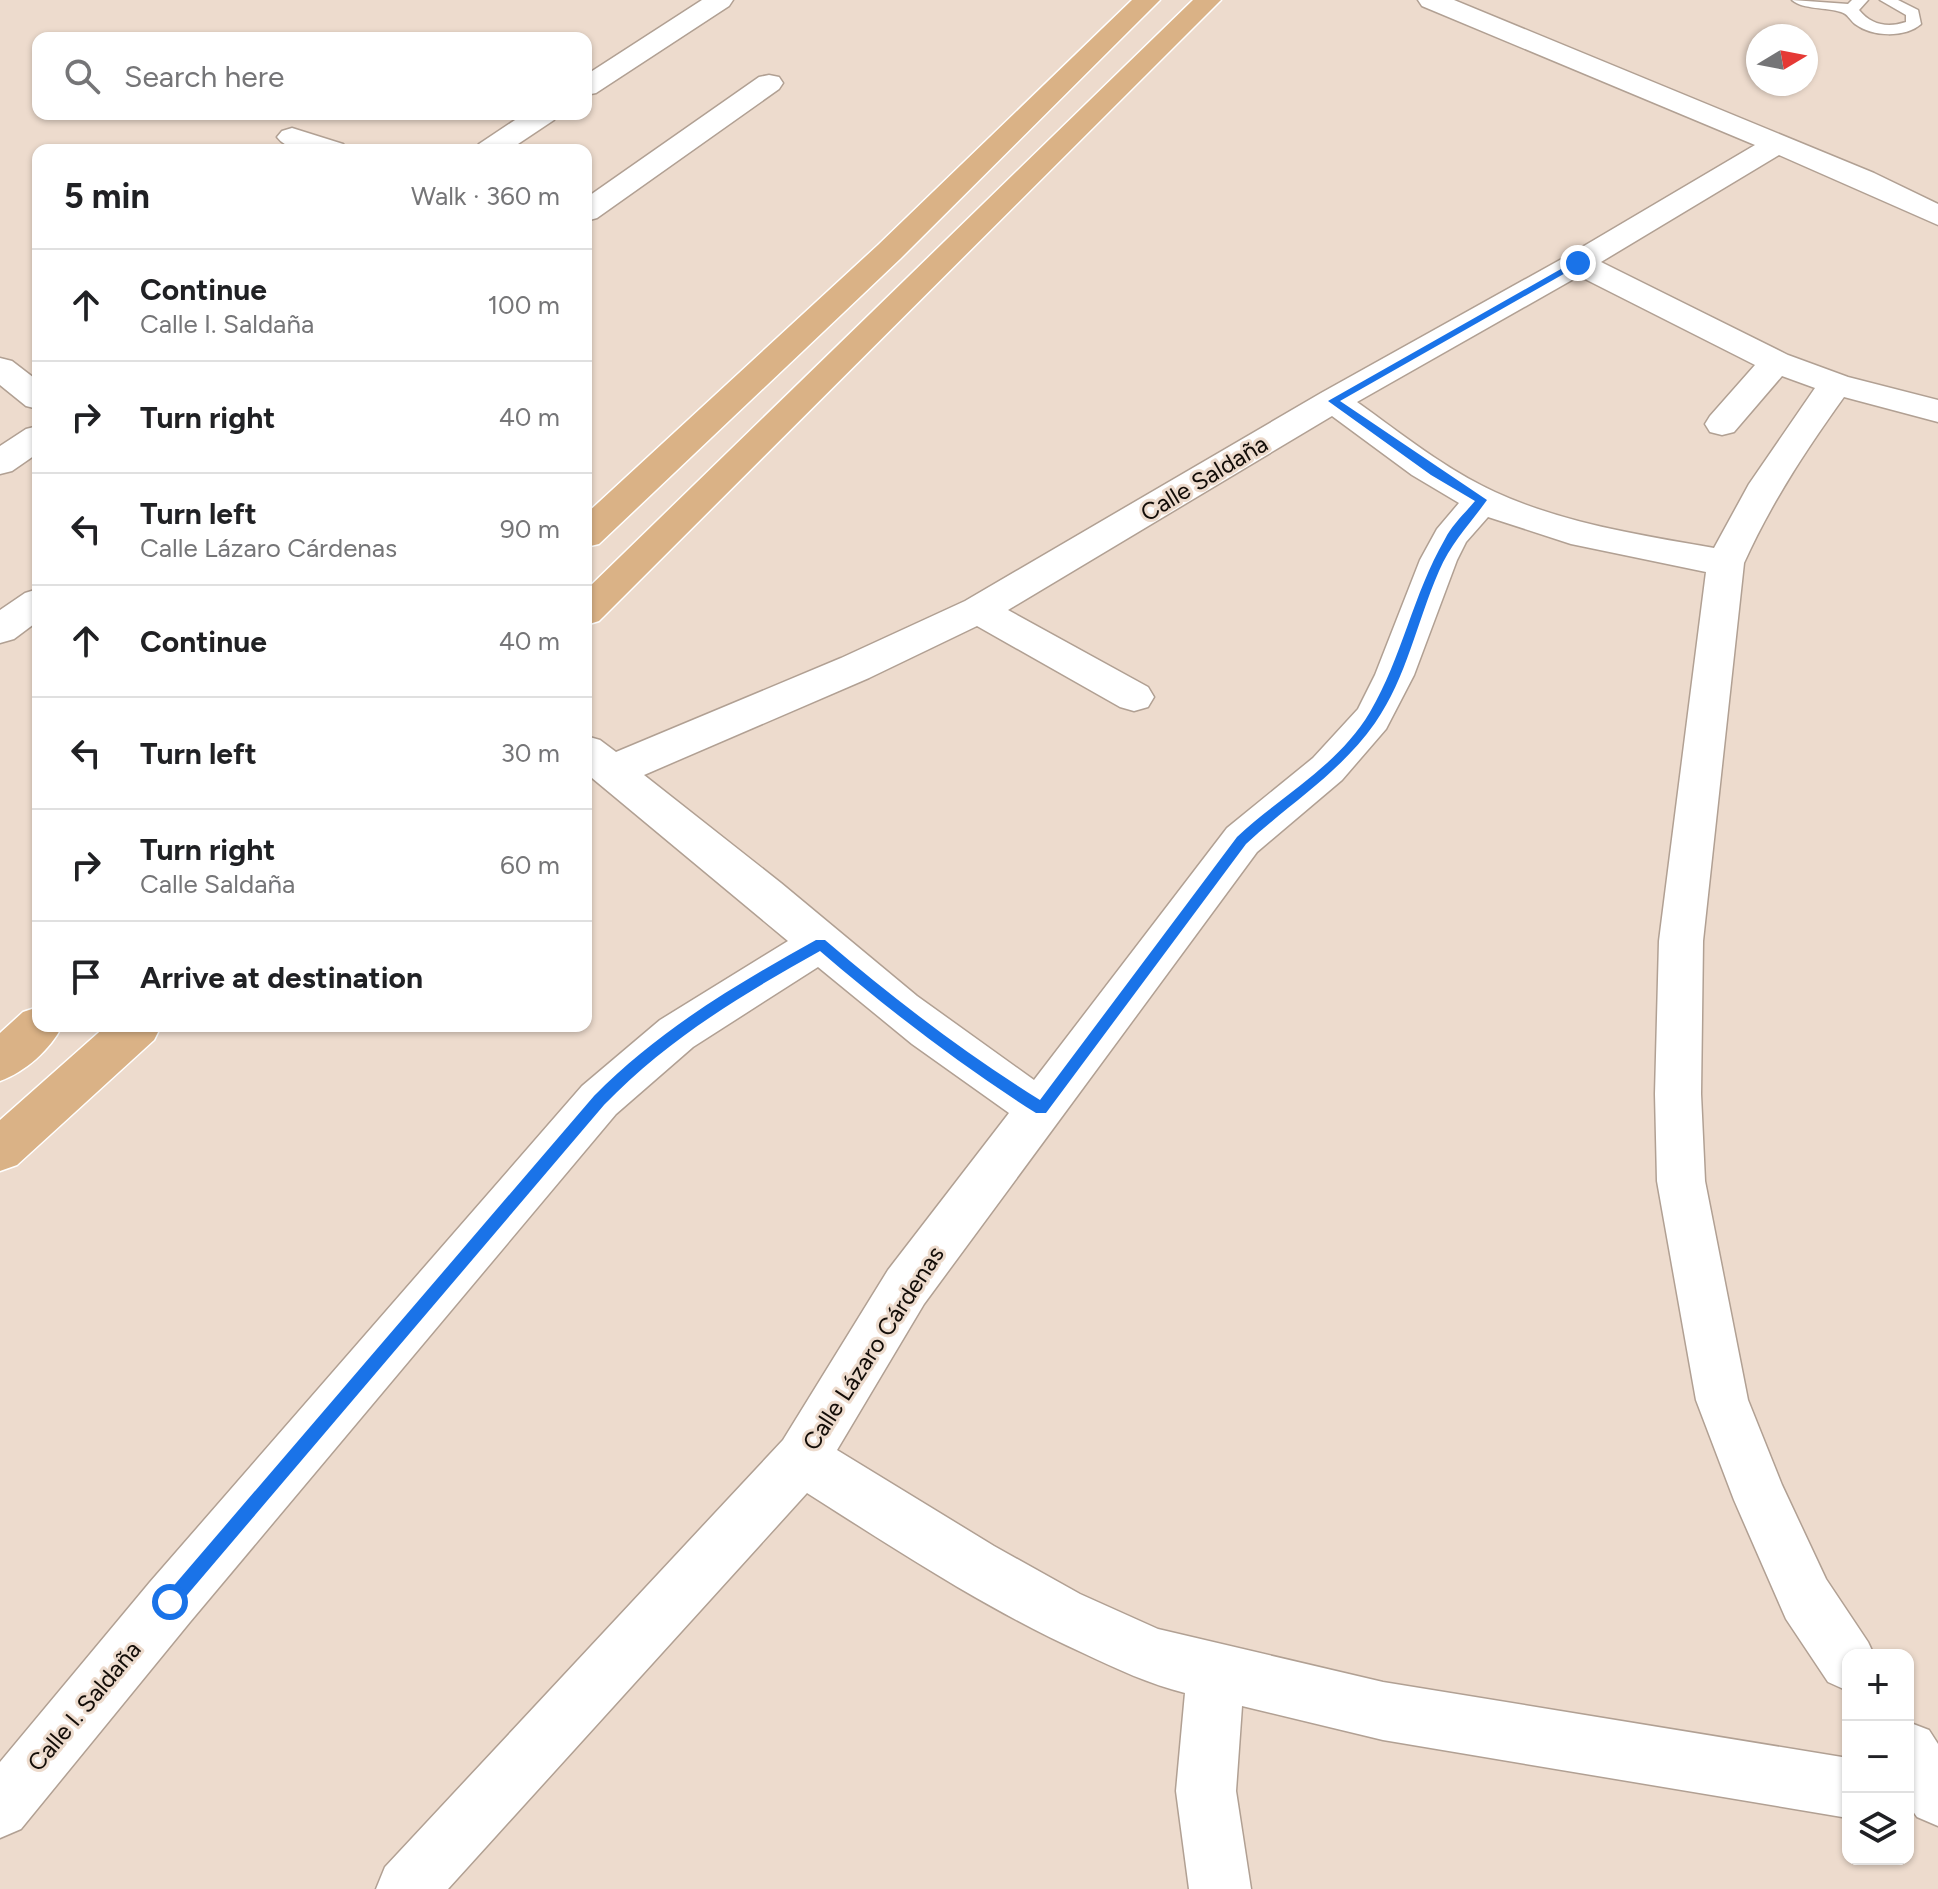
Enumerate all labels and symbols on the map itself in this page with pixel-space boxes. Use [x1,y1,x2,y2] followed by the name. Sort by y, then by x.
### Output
[1746,24,1818,96] north arrow
[1560,245,1596,281] route end
[1135,429,1273,527] street label: Calle Saldaña
[796,1241,950,1455] street label: Calle Lázaro Cárdenas
[152,1584,188,1620] route start
[21,1635,147,1777] street label: Calle I. Saldaña

